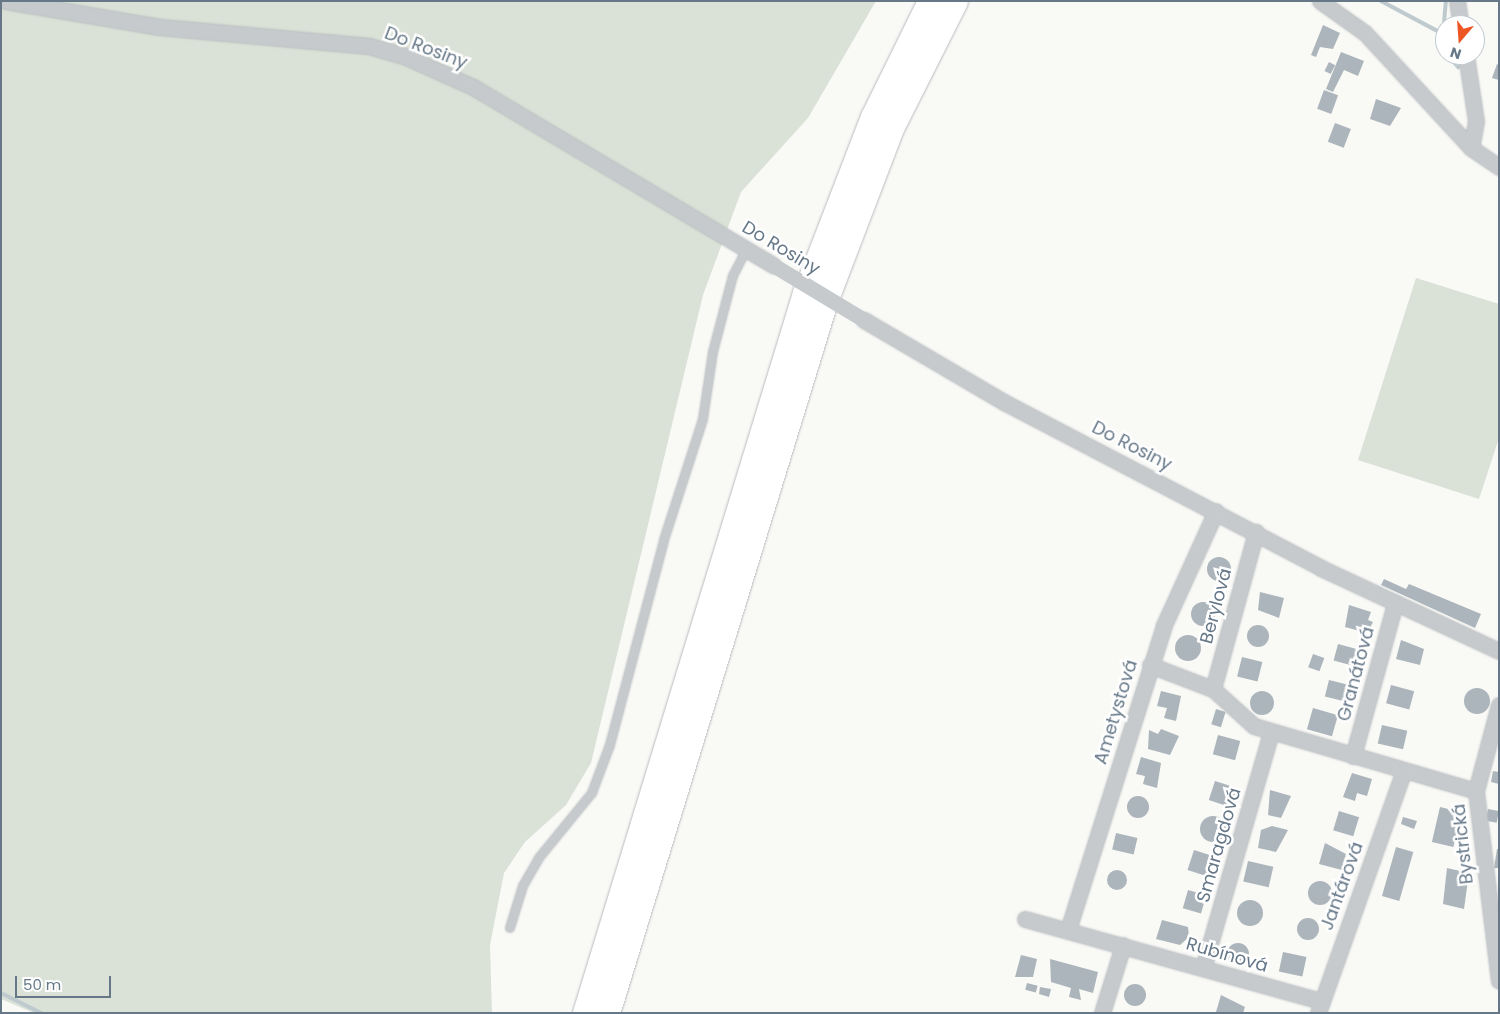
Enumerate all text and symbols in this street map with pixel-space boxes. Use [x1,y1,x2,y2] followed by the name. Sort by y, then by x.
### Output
[1435,15,1485,65] north arrow
[382,22,470,74] street label: Do Rosiny
[1448,42,1464,64] text: N
[738,216,824,280] street label: Do Rosiny
[1088,417,1176,475] street label: Do Rosiny
[1196,566,1236,646] street label: Berylová
[1333,624,1379,724] street label: Granátová
[1090,657,1142,767] street label: Ametystová
[1192,785,1246,905] street label: Smaragdová
[1448,803,1478,885] street label: Bystrická
[1316,839,1368,933] street label: Jantárová
[1183,933,1271,977] street label: Rubínová
[18,966,114,998] scale bar
[23,974,61,995] text: 50 m

